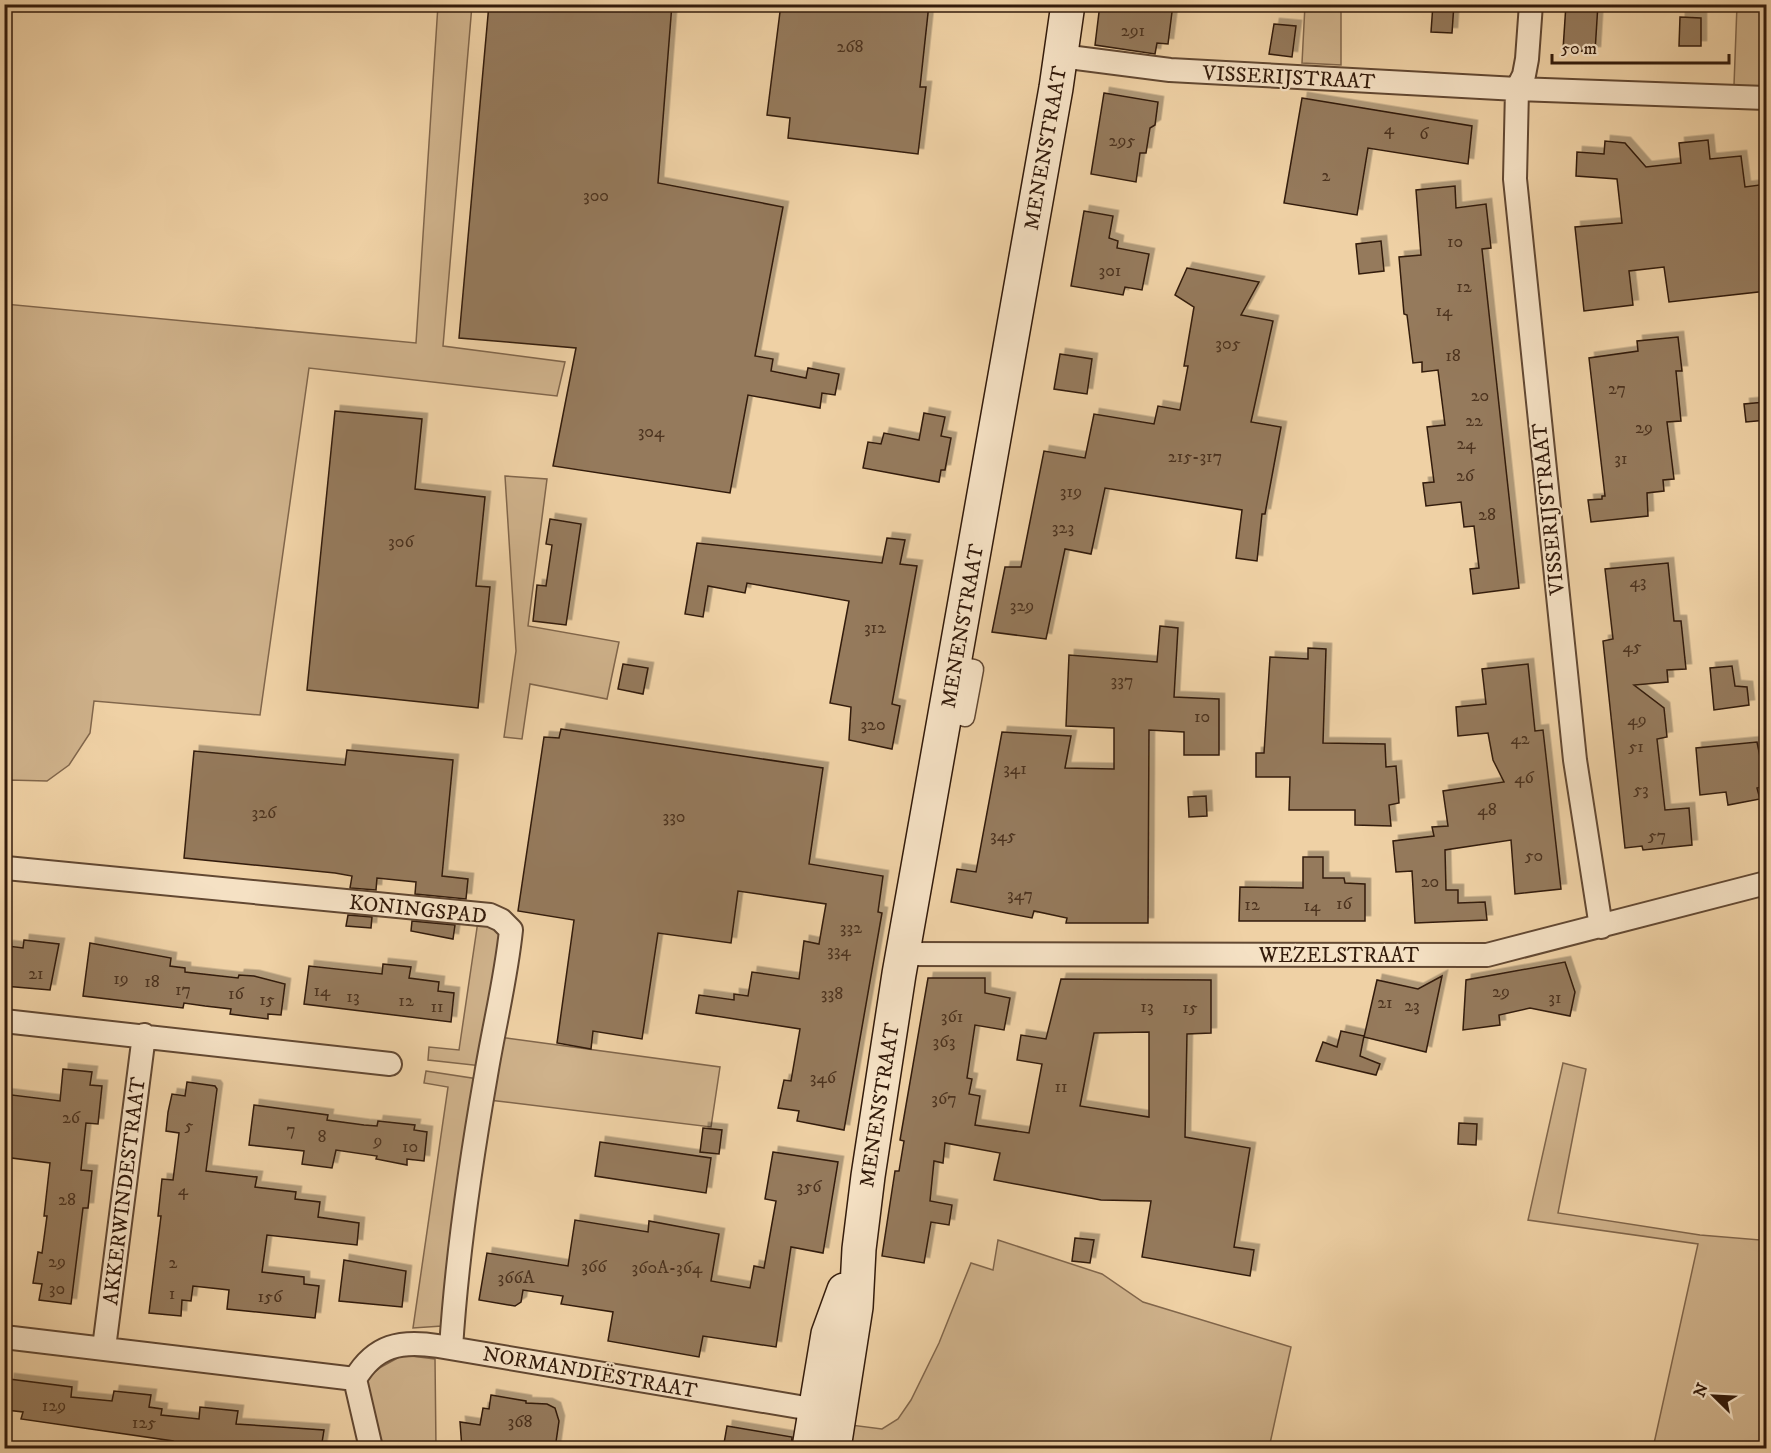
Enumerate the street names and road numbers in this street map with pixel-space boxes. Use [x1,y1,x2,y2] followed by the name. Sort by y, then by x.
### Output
[1201,60,1376,96] street label: VISSERIJSTRAAT
[1019,64,1073,232] street label: MENENSTRAAT
[1527,422,1571,597] street label: VISSERIJSTRAAT
[936,542,990,710] street label: MENENSTRAAT
[348,890,488,930] street label: KONINGSPAD
[1258,943,1419,969] street label: WEZELSTRAAT
[854,1021,906,1189] street label: MENENSTRAAT
[98,1075,152,1307] street label: AKKERWINDESTRAAT
[481,1340,699,1405] street label: NORMANDIËSTRAAT

